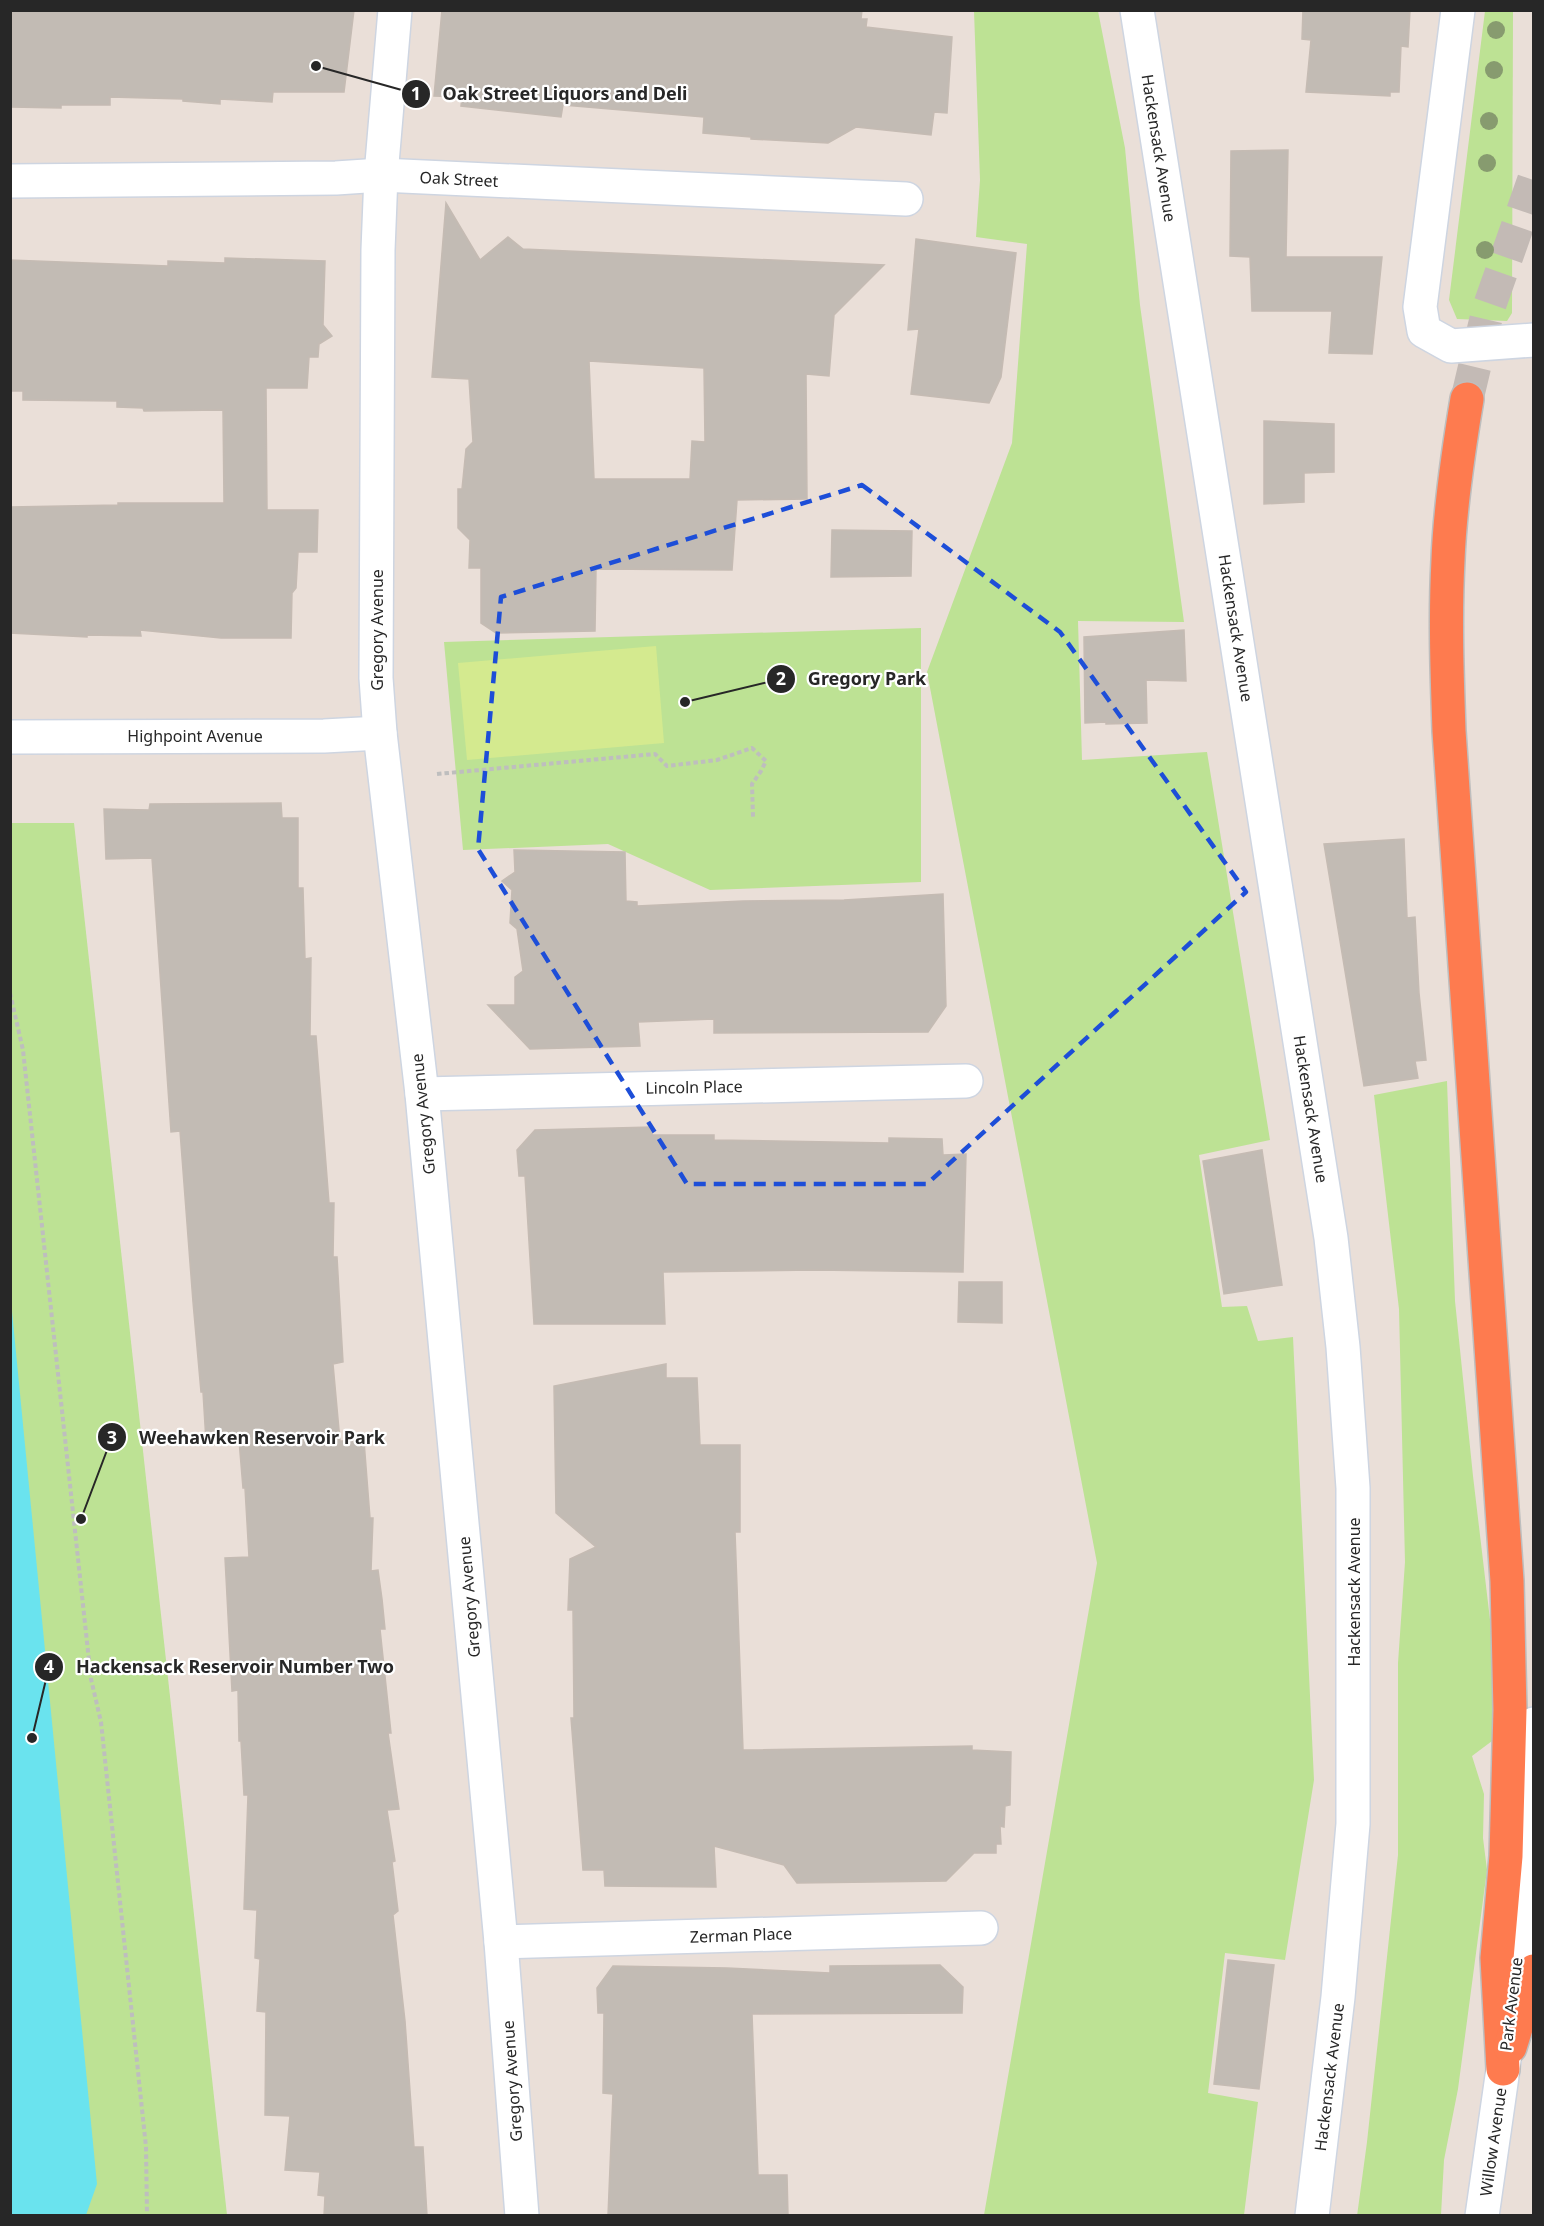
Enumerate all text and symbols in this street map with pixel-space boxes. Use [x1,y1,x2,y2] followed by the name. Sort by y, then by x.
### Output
[1136,73,1182,223] street label: Hackensack Avenue
[401,76,700,112] callout: Oak Street Liquors and Deli
[411,81,421,105] text: 1
[443,81,688,105] text: Oak Street Liquors and Deli
[419,166,499,192] street label: Oak Street
[1213,553,1259,703] street label: Hackensack Avenue
[366,569,388,691] street label: Gregory Avenue
[766,661,938,697] callout: Gregory Park
[776,666,786,690] text: 2
[808,666,927,690] text: Gregory Park
[127,725,263,747] street label: Highpoint Avenue
[1288,1034,1334,1184] street label: Hackensack Avenue
[406,1052,440,1176] street label: Gregory Avenue
[645,1075,743,1099] street label: Lincoln Place
[97,1419,397,1455] callout: Weehawken Reservoir Park
[107,1425,117,1449] text: 3
[139,1425,386,1449] text: Weehawken Reservoir Park
[1343,1517,1365,1667] street label: Hackensack Avenue
[453,1535,485,1659] street label: Gregory Avenue
[34,1649,406,1685] callout: Hackensack Reservoir Number Two
[44,1654,54,1678] text: 4
[76,1654,394,1678] text: Hackensack Reservoir Number Two
[690,1922,792,1948] street label: Zerman Place
[1494,1956,1528,2052] street label: Park Avenue
[1309,2002,1349,2152] street label: Hackensack Avenue
[497,2020,527,2142] street label: Gregory Avenue
[1474,2086,1512,2198] street label: Willow Avenue

